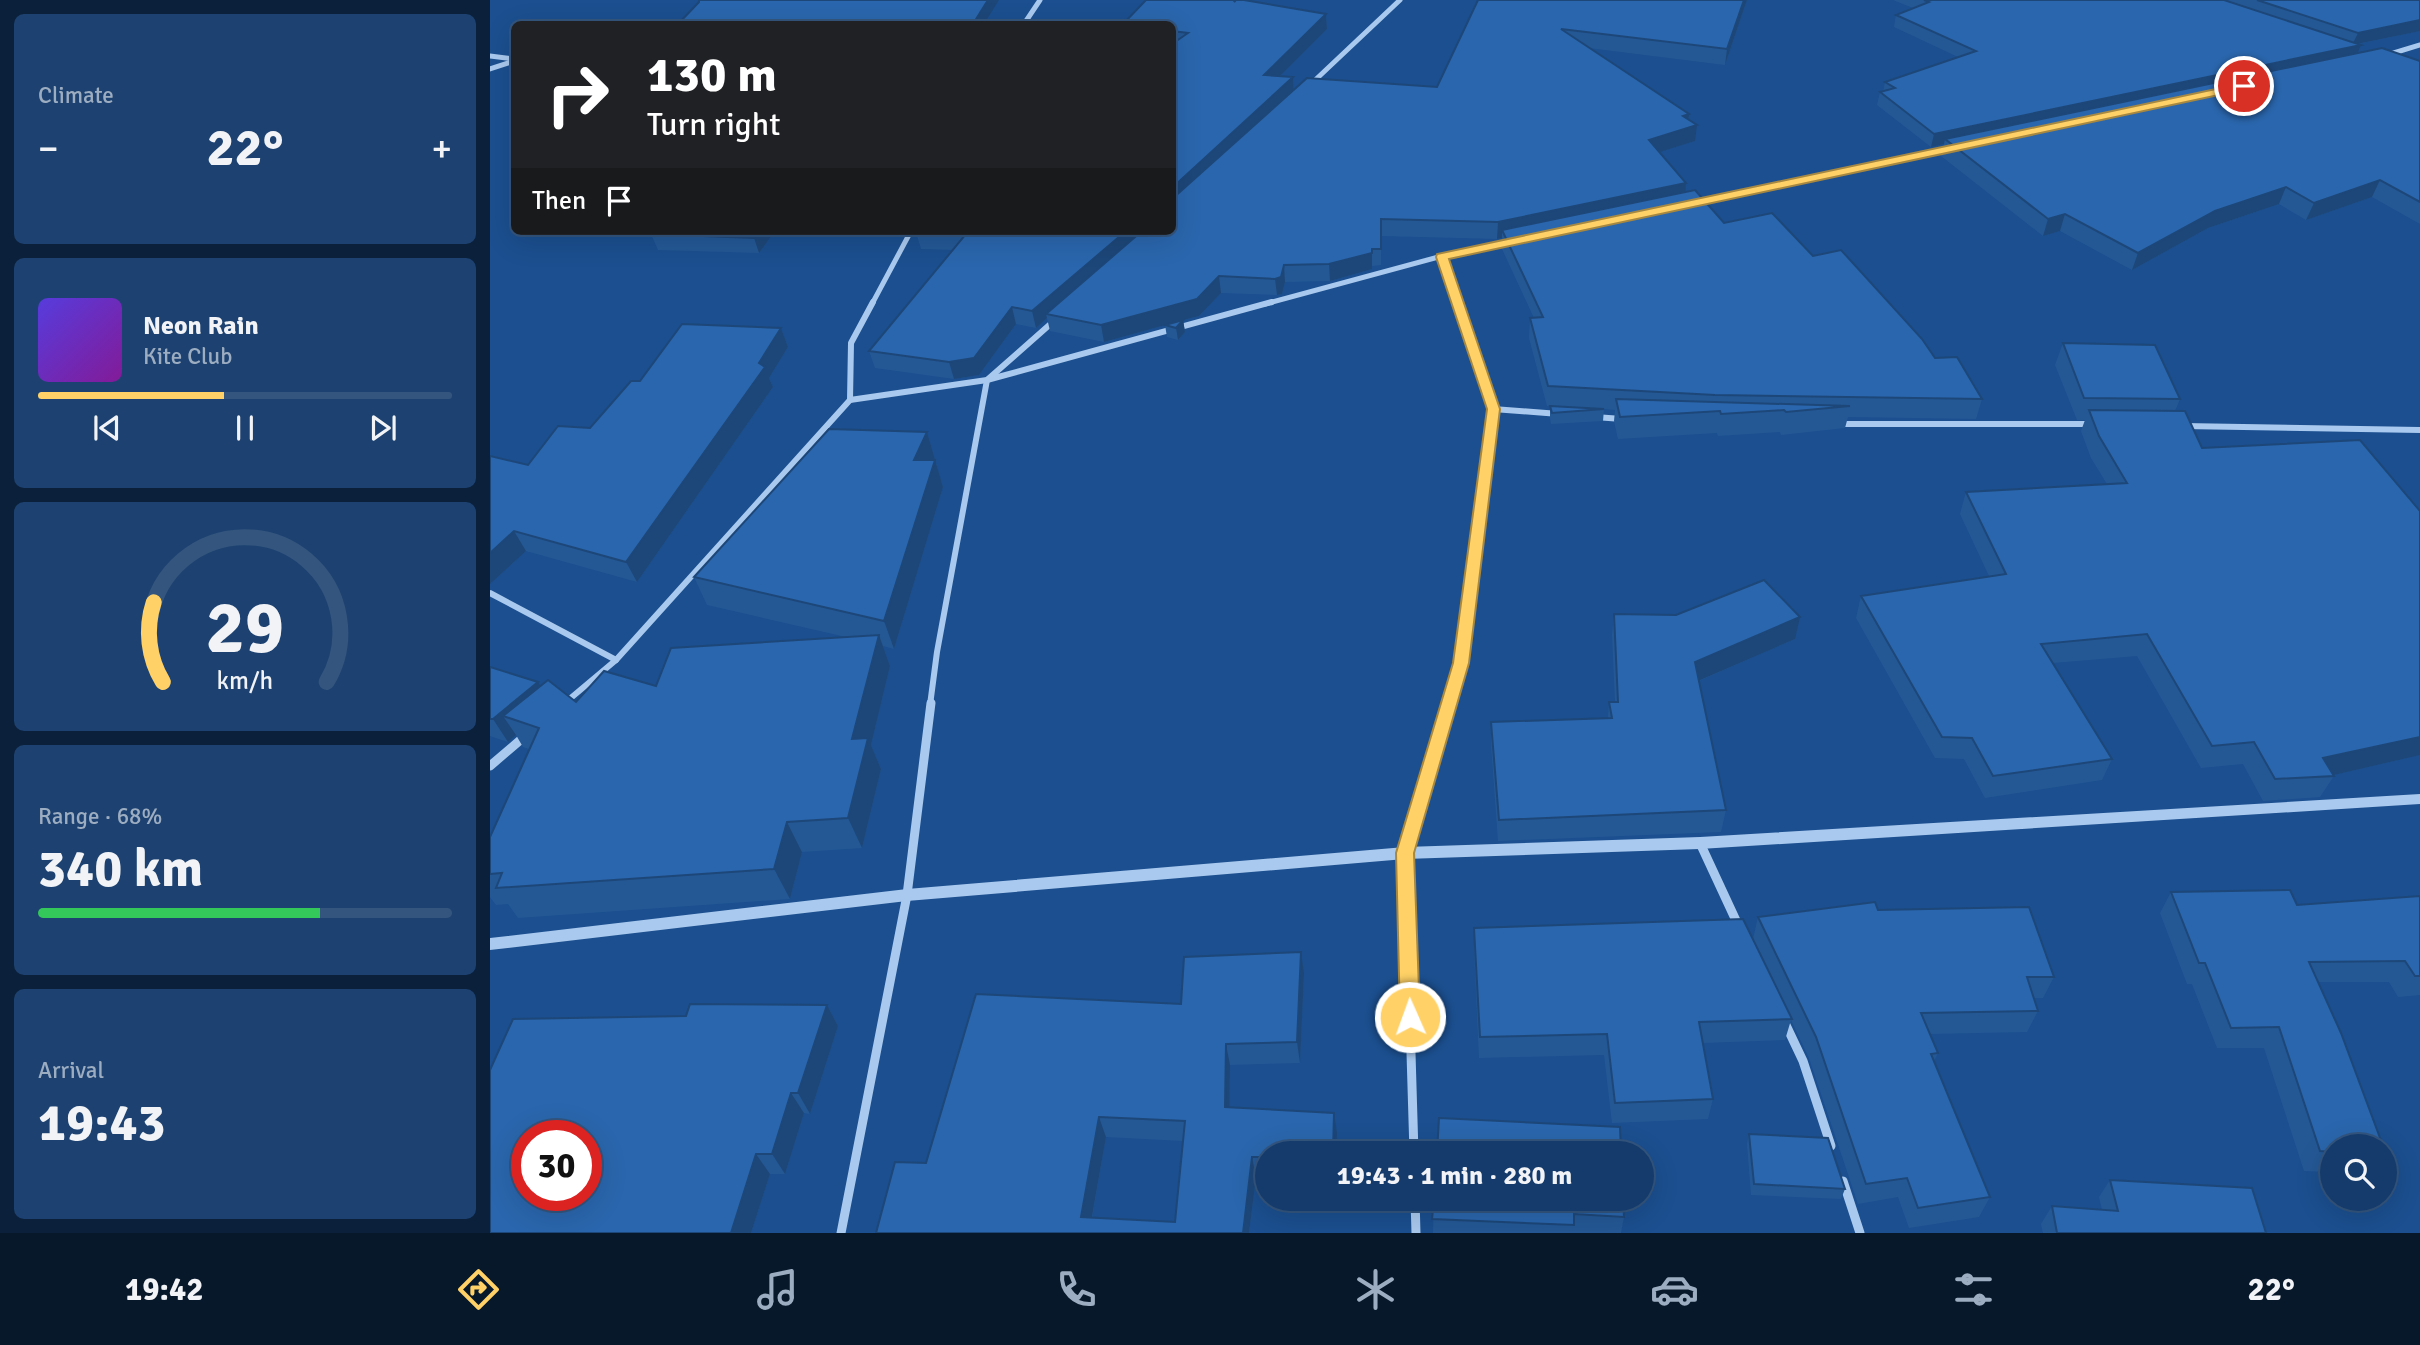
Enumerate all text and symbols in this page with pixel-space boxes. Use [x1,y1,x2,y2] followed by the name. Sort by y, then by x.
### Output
[647,45,777,105] text: 130 m
[532,49,623,140] icon: right
[2214,56,2274,116] pin
[2225,67,2263,105] icon: arrive
[38,81,114,110] text: Climate
[647,105,780,144] text: Turn right
[207,116,283,180] text: 22°
[38,125,59,172] text: −
[431,125,452,172] text: +
[600,182,638,220] icon: arrive
[532,185,586,217] text: Then
[143,310,259,342] text: Neon Rain
[143,342,232,371] text: Kite Club
[88,409,126,447] icon: previous
[226,409,264,447] icon: pause
[364,409,402,447] icon: next
[206,585,284,674] text: 29
[217,665,273,696] text: km/h
[38,802,162,831] text: Range · 68%
[38,837,203,901] text: 340 km
[1373,980,1447,1054] position arrow
[38,1056,104,1085] text: Arrival
[38,1091,166,1155] text: 19:43
[511,1120,602,1211] speed limit sign: 30
[2320,1134,2397,1211] map controls
[2320,1134,2397,1211] button: search
[1337,1160,1572,1192] text: 19:43 · 1 min · 280 m
[454,1265,503,1314] icon: directions
[753,1265,802,1314] icon: music
[1052,1265,1101,1314] icon: phone
[1351,1265,1400,1314] icon: climate
[1650,1265,1699,1314] icon: car
[1949,1265,1998,1314] icon: filters
[125,1270,204,1309] text: 19:42
[2248,1270,2295,1309] text: 22°

